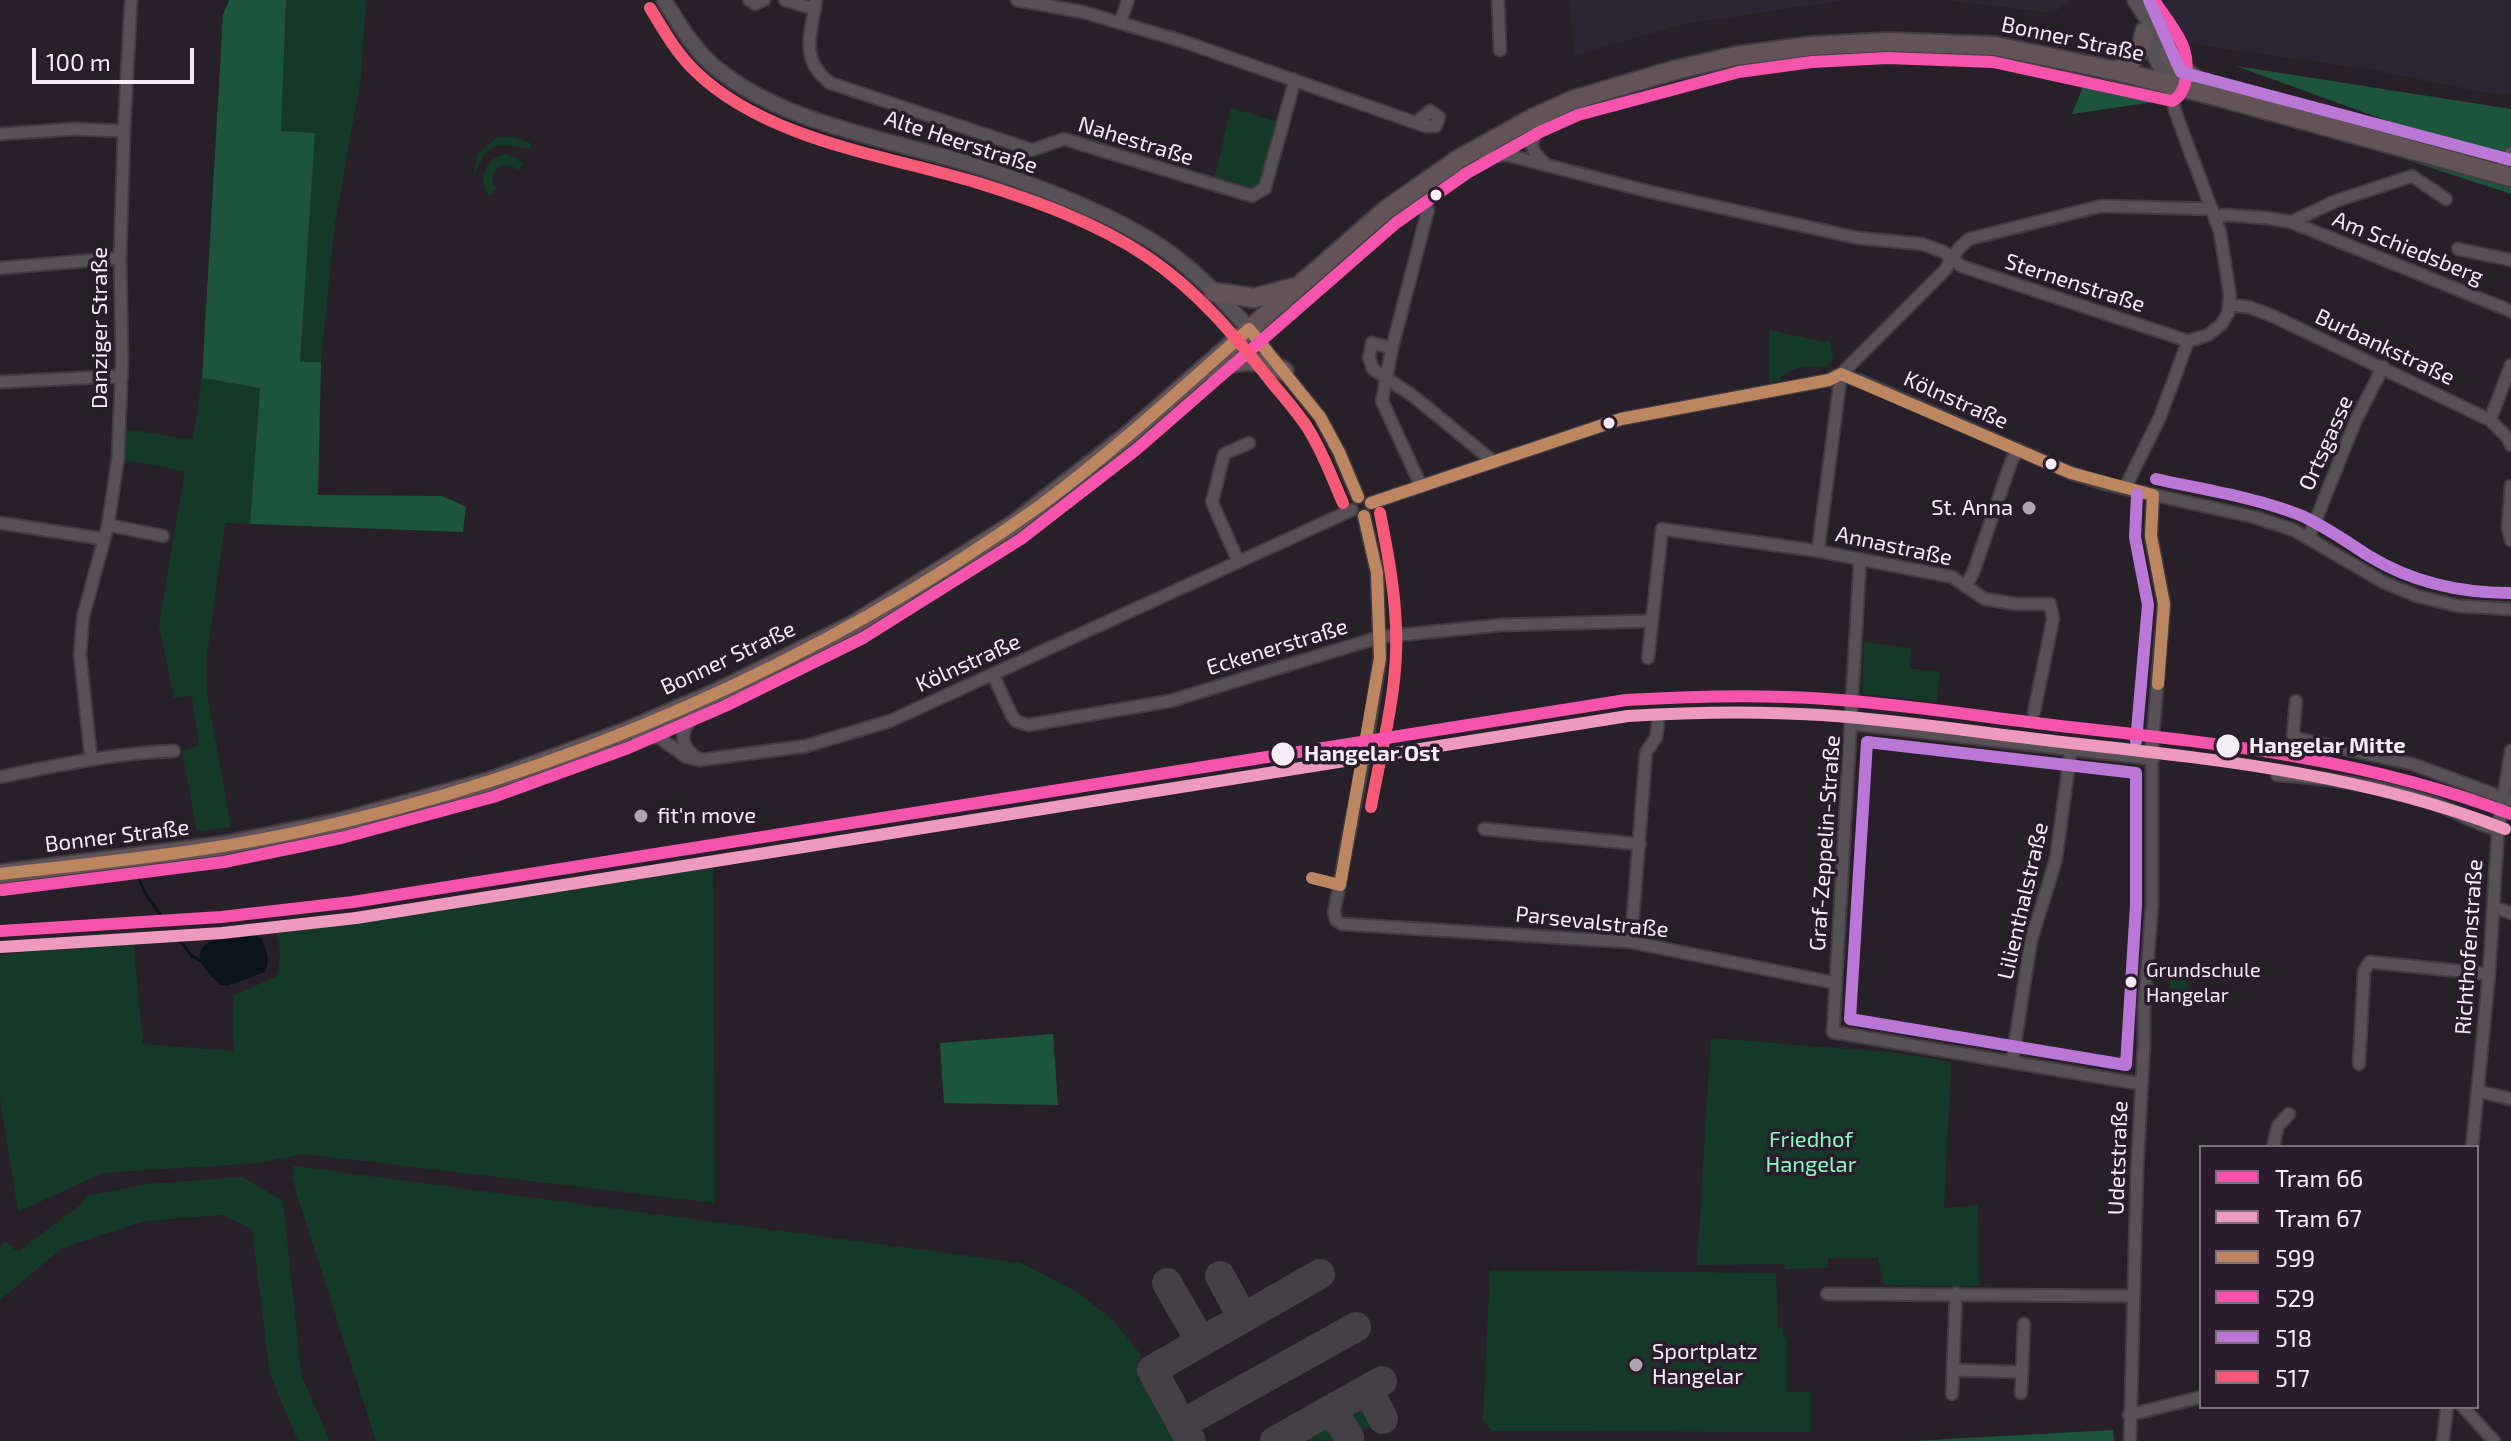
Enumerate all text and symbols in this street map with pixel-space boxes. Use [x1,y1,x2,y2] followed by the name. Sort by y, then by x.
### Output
[1999,11,2147,67] street label: Bonner Straße
[36,32,198,82] scale bar
[46,47,111,76] text: 100 m
[881,105,1041,179] street label: Alte Heerstraße
[1075,111,1197,171] street label: Nahestraße
[1428,187,1444,203] unlabelled marker
[2329,206,2487,290] street label: Am Schiedsberg
[87,247,113,409] street label: Danziger Straße
[2002,248,2148,318] street label: Sternenstraße
[2311,303,2459,391] street label: Burbankstraße
[1900,365,2012,435] street label: Kölnstraße
[2293,391,2359,495] street label: Ortsgasse
[1601,415,1617,431] unlabelled marker
[2043,456,2059,472] unlabelled marker
[1931,495,2013,521] place label: St. Anna
[2020,499,2038,517] marker: St. Anna
[1833,521,1955,571] street label: Annastraße
[1203,613,1351,681] street label: Eckenerstraße
[657,615,799,701] street label: Bonner Straße
[912,628,1024,698] street label: Kölnstraße
[2214,732,2242,760] marker: Hangelar Mitte
[2249,733,2406,759] place label: Hangelar Mitte
[1804,734,1846,952] street label: Graf-Zeppelin-Straße
[1269,740,1297,768] marker: Hangelar Ost
[1304,741,1440,767] place label: Hangelar Ost
[657,803,756,829] place label: fit'n move
[632,807,650,825] marker: fit'n move
[43,814,191,858] street label: Bonner Straße
[1992,820,2054,982] street label: Lilienthalstraße
[2450,858,2488,1036] street label: Richthofenstraße
[1514,901,1670,943] street label: Parsevalstraße
[2146,958,2261,1005] place label: Grundschule Hangelar
[2123,974,2139,990] marker: Grundschule Hangelar
[2103,1100,2133,1216] street label: Udetstraße
[1766,1127,1856,1178] park label: Friedhof Hangelar
[2199,1145,2479,1409] legend
[2275,1163,2363,1192] text: Tram 66
[2275,1203,2362,1232] text: Tram 67
[2275,1243,2315,1272] text: 599
[2275,1283,2315,1312] text: 529
[2275,1323,2312,1352] text: 518
[1652,1339,1758,1390] place label: Sportplatz Hangelar
[1627,1356,1645,1374] marker: Sportplatz Hangelar
[2275,1363,2310,1392] text: 517

